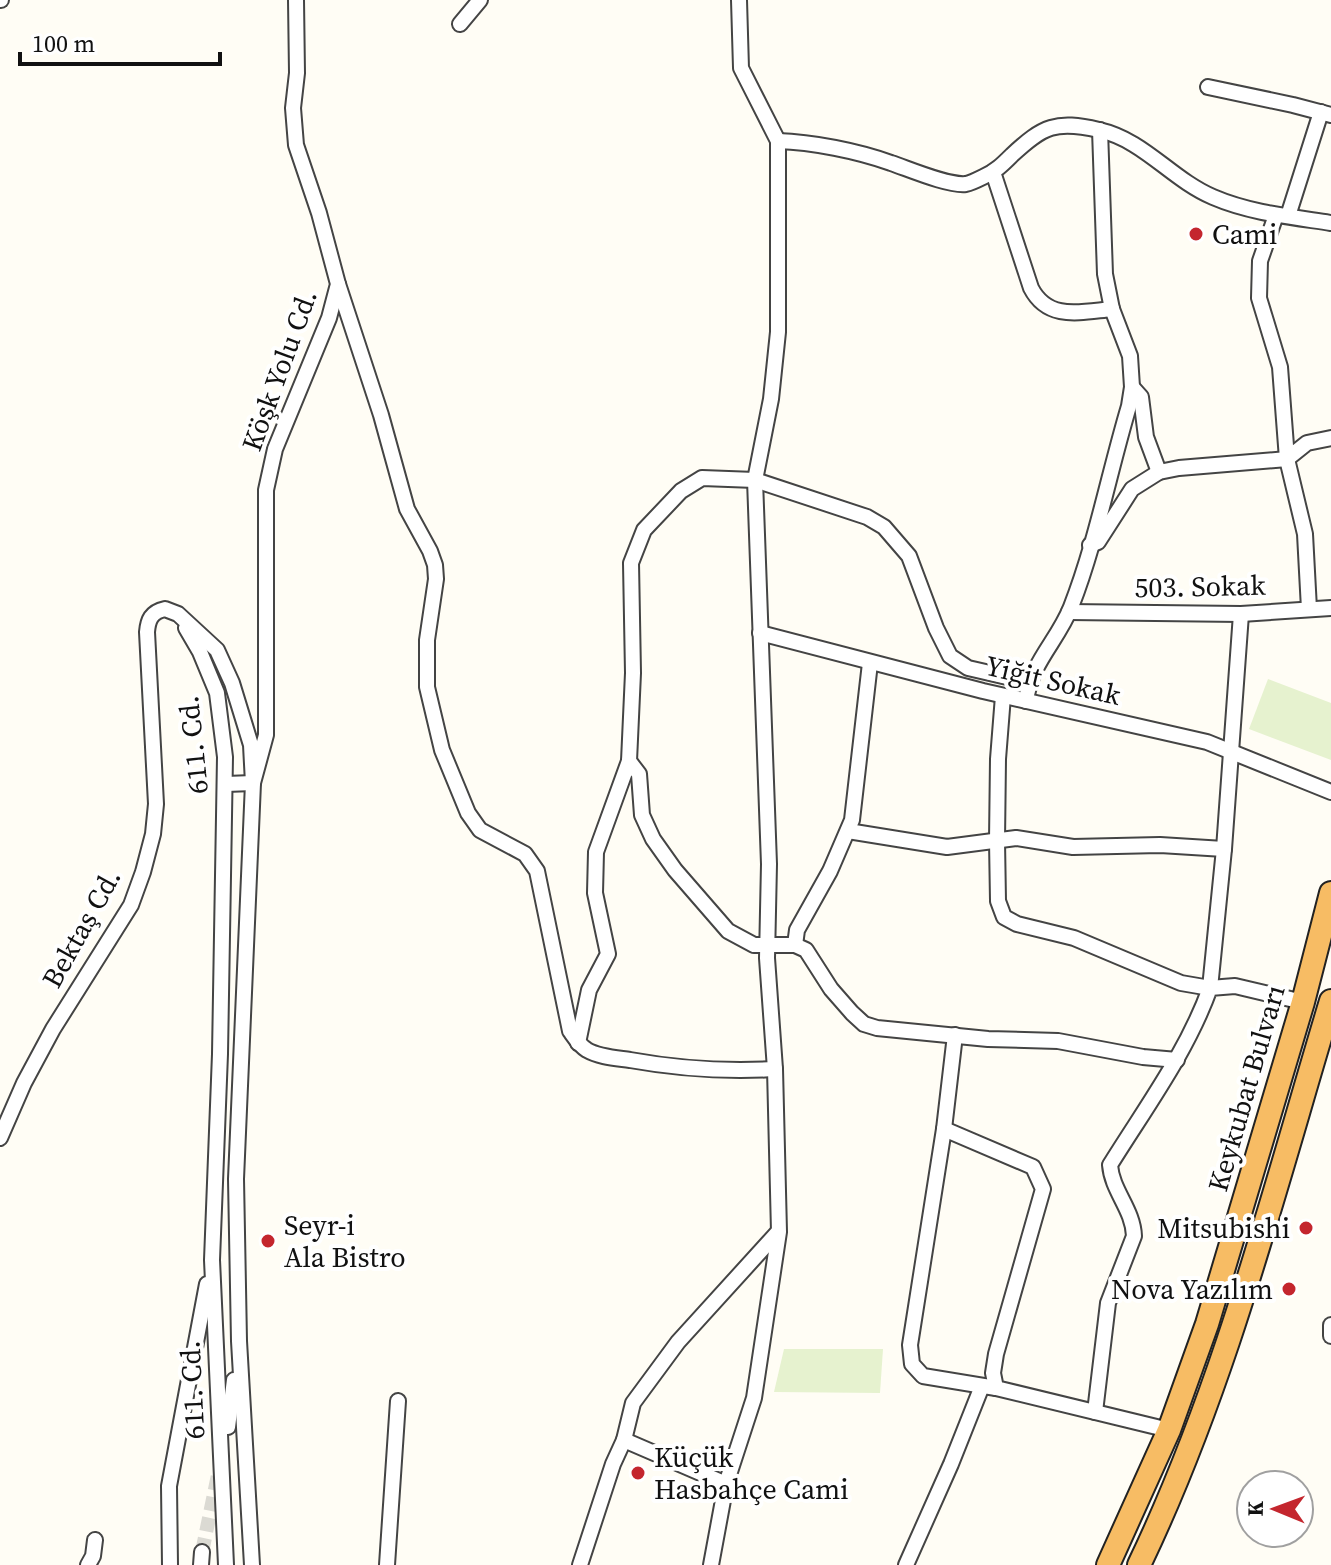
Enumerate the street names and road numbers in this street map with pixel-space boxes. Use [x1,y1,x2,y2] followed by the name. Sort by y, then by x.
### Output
[232,284,326,456] street label: Köşk Yolu Cd.
[1134,566,1267,606] street label: 503. Sokak
[982,646,1125,714] street label: Yiğit Sokak
[169,694,217,796] street label: 611. Cd.
[33,862,129,994] street label: Bektaş Cd.
[1198,980,1294,1196] street label: Keykubat Bulvarı
[170,1340,214,1440] street label: 611. Cd.

